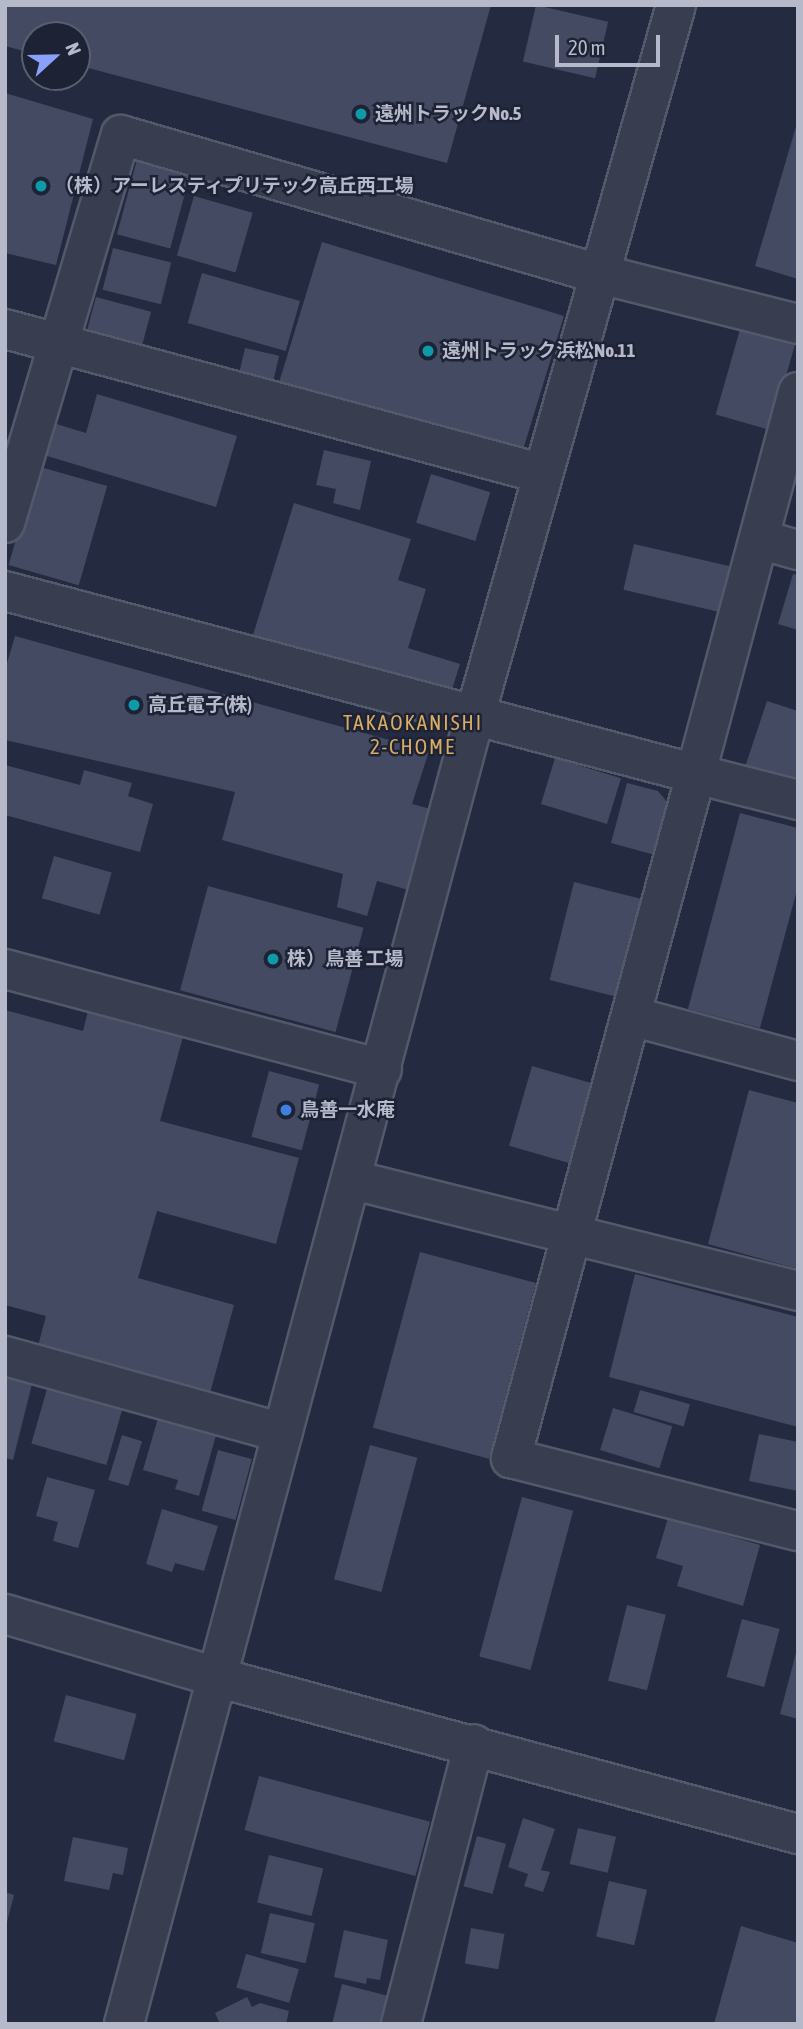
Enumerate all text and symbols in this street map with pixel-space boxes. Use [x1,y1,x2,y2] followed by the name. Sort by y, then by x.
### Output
[21,21,91,91] north arrow
[558,21,663,65] scale bar
[568,35,606,59] text: 20 m
[61,40,86,58] text: N
[375,103,521,125] place label: 遠州トラックNo.5
[353,106,369,122] marker: 遠州トラックNo.5
[55,175,415,197] place label: （株）アーレスティプリテック高丘西工場
[33,178,49,194] marker: （株）アーレスティプリテック高丘西工場
[442,340,635,362] place label: 遠州トラック浜松No.11
[420,343,436,359] marker: 遠州トラック浜松No.11
[148,694,252,716] place label: 高丘電子(株)
[126,697,142,713] marker: 高丘電子(株)
[344,709,482,759] district label: TAKAOKANISHI 2-CHOME
[287,948,404,970] place label: 株）鳥善 工場
[265,951,281,967] marker: 株）鳥善 工場
[300,1099,395,1121] place label: 鳥善一水庵
[278,1102,294,1118] marker: 鳥善一水庵

